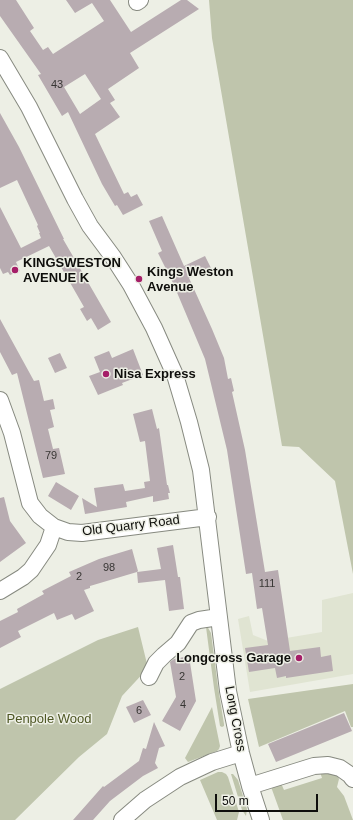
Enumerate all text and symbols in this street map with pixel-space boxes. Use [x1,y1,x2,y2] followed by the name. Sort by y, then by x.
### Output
[51,78,63,92] house number: 43
[23,255,121,286] place label: KINGSWESTON AVENUE K
[147,264,233,295] place label: Kings Weston Avenue
[10,265,20,275] marker: KINGSWESTON AVENUE K
[134,274,144,284] marker: Kings Weston Avenue
[114,366,196,382] place label: Nisa Express
[101,369,111,379] marker: Nisa Express
[45,449,57,463] house number: 79
[81,512,181,540] street label: Old Quarry Road
[103,561,115,575] house number: 98
[76,570,82,584] house number: 2
[259,577,275,591] house number: 111
[176,650,291,666] place label: Longcross Garage
[294,653,304,663] marker: Longcross Garage
[179,670,185,684] house number: 2
[221,685,249,753] street label: Long Cross
[180,698,186,712] house number: 4
[136,704,142,718] house number: 6
[6,711,92,727] park label: Penpole Wood
[217,786,320,812] scale bar
[222,794,249,808] text: 50 m

